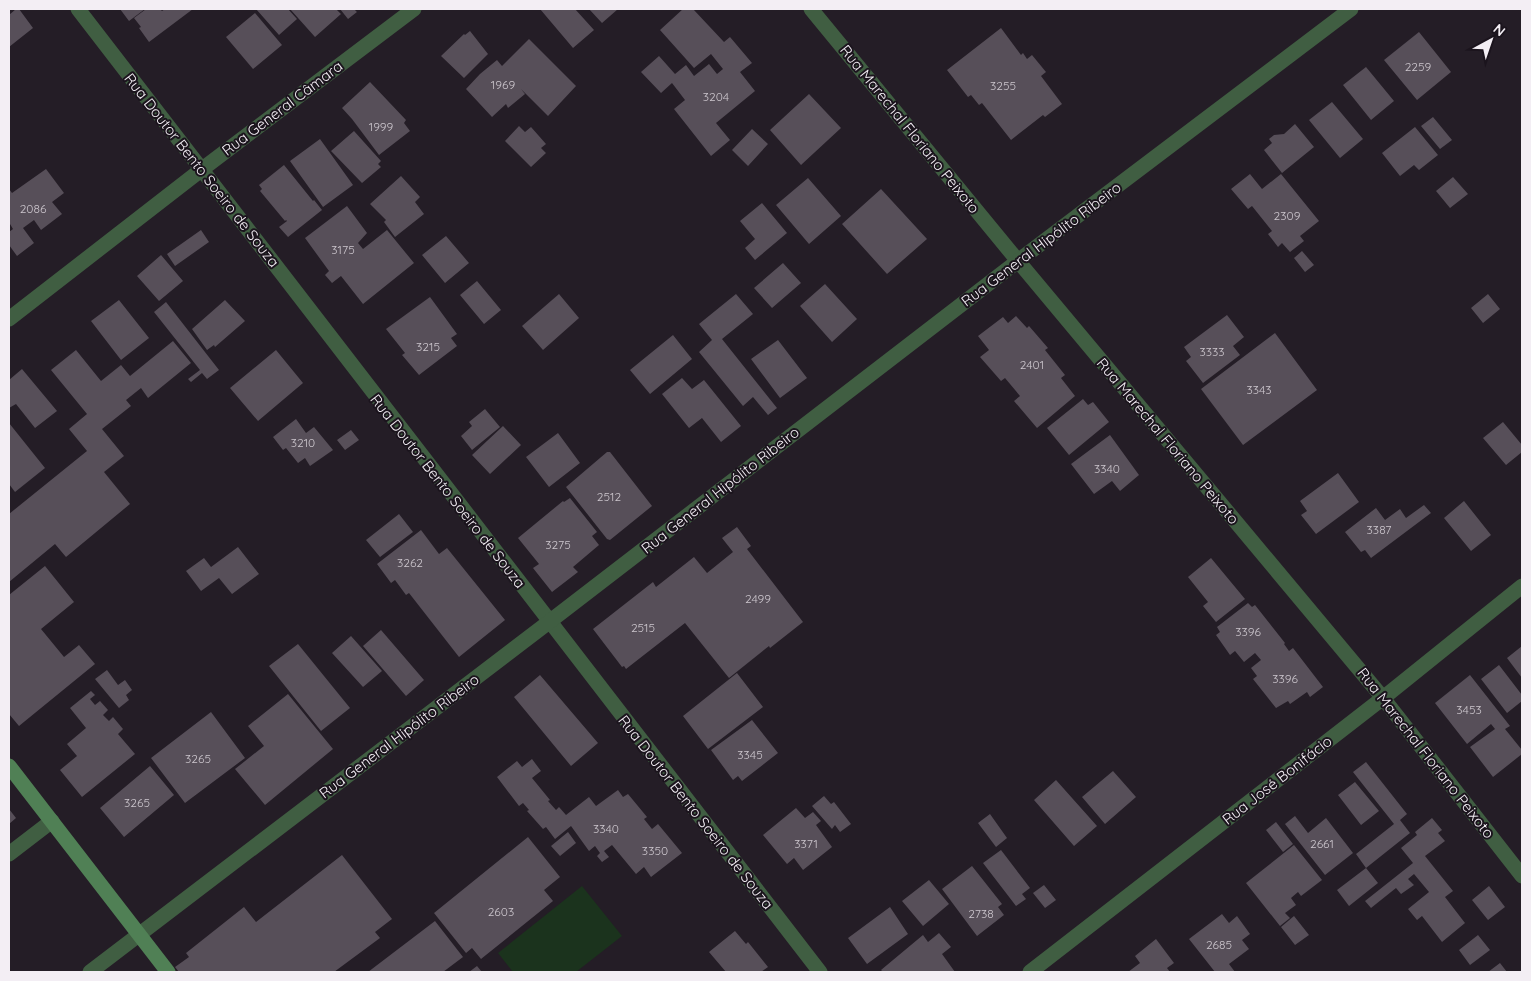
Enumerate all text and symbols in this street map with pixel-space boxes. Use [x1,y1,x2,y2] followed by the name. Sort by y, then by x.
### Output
[1466,15,1516,65] north arrow
[1490,20,1509,40] text: N
[836,41,984,217] street label: Rua Marechal Floriano Peixoto
[218,56,346,160] street label: Rua General Câmara
[1405,59,1432,74] house number: 2259
[120,69,284,271] street label: Rua Doutor Bento Soeiro de Souza
[491,77,515,92] house number: 1969
[990,78,1016,93] house number: 3255
[703,89,729,104] house number: 3204
[369,119,394,134] house number: 1999
[957,178,1125,310] street label: Rua General Hipólito Ribeiro
[20,201,47,216] house number: 2086
[1274,208,1301,223] house number: 2309
[331,242,355,257] house number: 3175
[416,339,440,354] house number: 3215
[1199,344,1225,359] house number: 3333
[1093,354,1243,528] street label: Rua Marechal Floriano Peixoto
[1020,357,1044,372] house number: 2401
[1246,382,1272,397] house number: 3343
[366,390,530,592] street label: Rua Doutor Bento Soeiro de Souza
[637,422,803,558] street label: Rua General Hipólito Ribeiro
[291,435,315,450] house number: 3210
[1094,461,1120,476] house number: 3340
[597,489,621,504] house number: 2512
[1367,522,1391,537] house number: 3387
[545,537,571,552] house number: 3275
[397,555,423,570] house number: 3262
[745,591,771,606] house number: 2499
[631,620,655,635] house number: 2515
[1235,624,1261,639] house number: 3396
[1353,664,1499,842] street label: Rua Marechal Floriano Peixoto
[315,670,483,802] street label: Rua General Hipólito Ribeiro
[1272,671,1298,686] house number: 3396
[1456,702,1482,717] house number: 3453
[614,711,778,913] street label: Rua Doutor Bento Soeiro de Souza
[1218,731,1336,829] street label: Rua José Bonifácio
[737,747,763,762] house number: 3345
[185,751,211,766] house number: 3265
[124,795,150,810] house number: 3265
[593,821,619,836] house number: 3340
[794,836,818,851] house number: 3371
[1310,836,1334,851] house number: 2661
[642,843,668,858] house number: 3350
[488,904,514,919] house number: 2603
[968,906,994,921] house number: 2738
[1206,937,1232,952] house number: 2685

